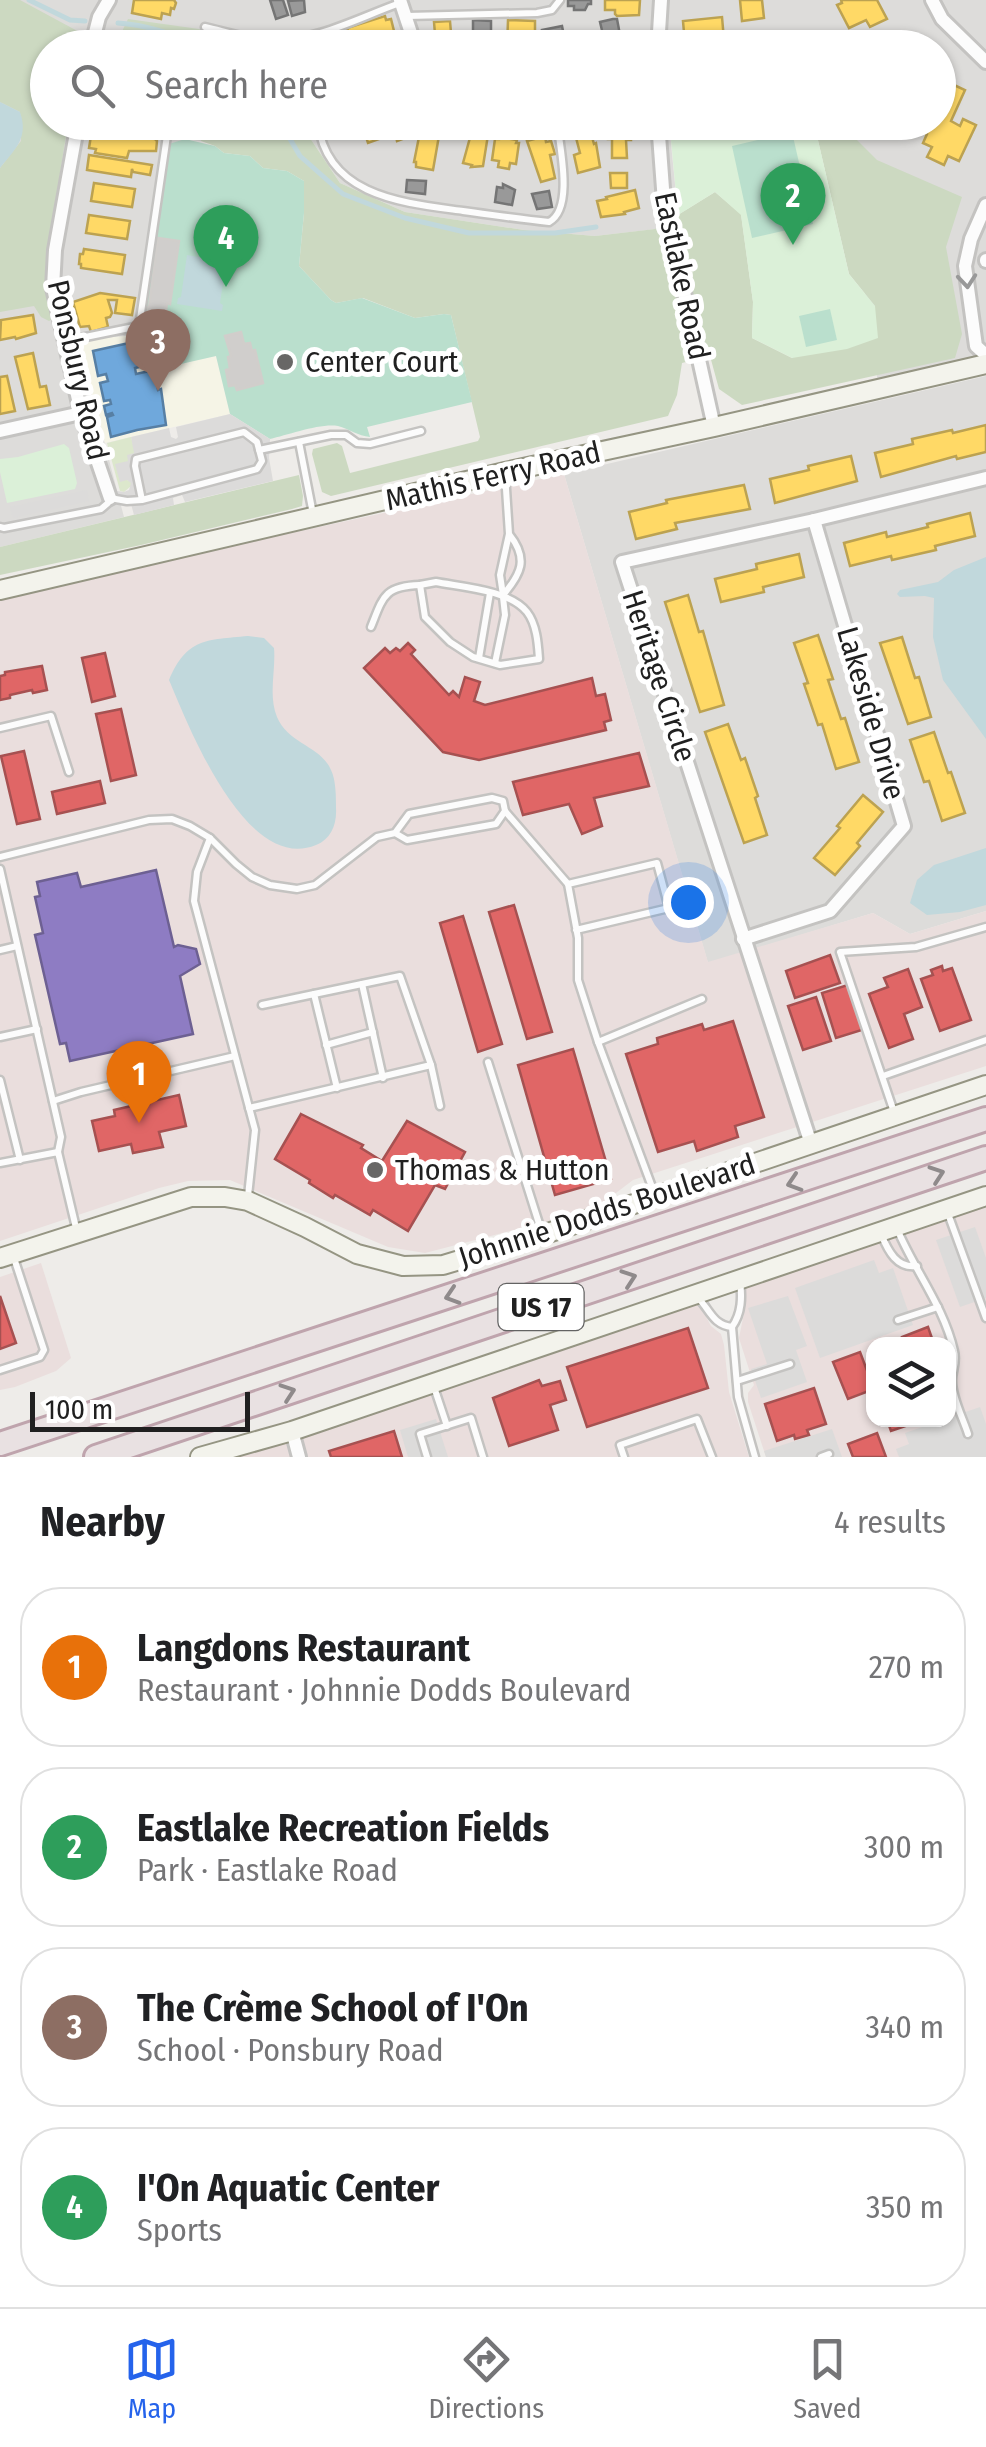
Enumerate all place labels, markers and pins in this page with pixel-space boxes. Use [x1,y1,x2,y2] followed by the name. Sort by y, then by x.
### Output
[760,162,826,245] pin: 2
[194,204,258,287] pin: 4
[126,308,190,391] pin: 3
[305,344,459,380] place label: Center Court
[274,351,296,373] marker: Center Court
[106,1040,172,1123] pin: 1
[395,1152,610,1188] place label: Thomas & Hutton
[364,1159,386,1181] marker: Thomas & Hutton

